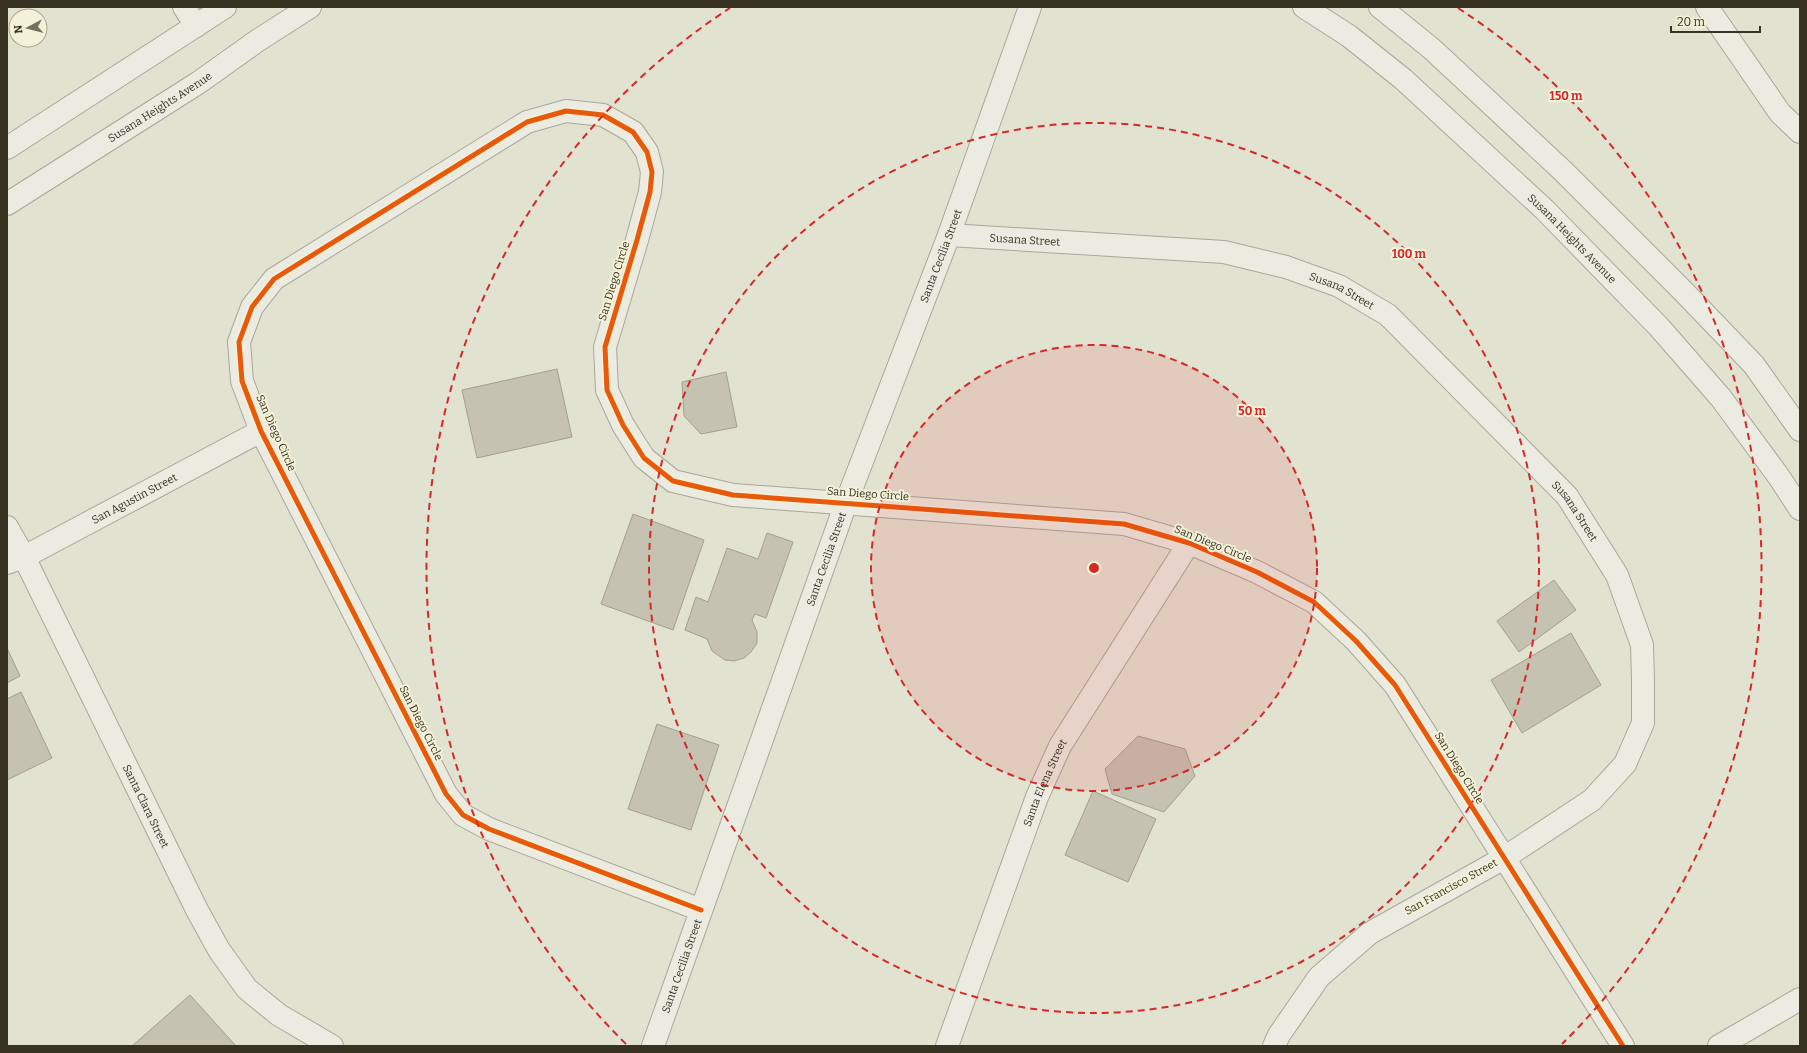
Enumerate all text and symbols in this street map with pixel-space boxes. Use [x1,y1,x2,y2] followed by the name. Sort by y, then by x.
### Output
[8,8,48,48] north arrow
[1671,8,1760,34] scale bar
[1677,15,1706,29] text: 20 m
[12,24,26,34] text: N
[105,69,214,145] street label: Susana Heights Avenue
[1550,89,1583,103] text: 150 m
[1525,191,1619,286] street label: Susana Heights Avenue
[917,207,964,304] street label: Santa Cecilia Street
[989,231,1061,248] street label: Susana Street
[596,240,632,322] street label: San Diego Circle
[1392,247,1427,261] text: 100 m
[1308,269,1377,312] street label: Susana Street
[253,393,299,473] street label: San Diego Circle
[1238,404,1266,418] text: 50 m
[89,470,179,526] street label: San Agustin Street
[1549,478,1600,544] street label: Susana Street
[826,485,910,503] street label: San Diego Circle
[803,510,849,608] street label: Santa Cecilia Street
[1172,523,1254,565] street label: San Diego Circle
[1087,561,1101,575] centre of rings
[397,683,445,763] street label: San Diego Circle
[1432,730,1486,806] street label: San Diego Circle
[1020,736,1069,828] street label: Santa Elena Street
[120,762,172,850] street label: Santa Clara Street
[1402,856,1500,918] street label: San Francisco Street
[659,917,704,1015] street label: Santa Cecilia Street

